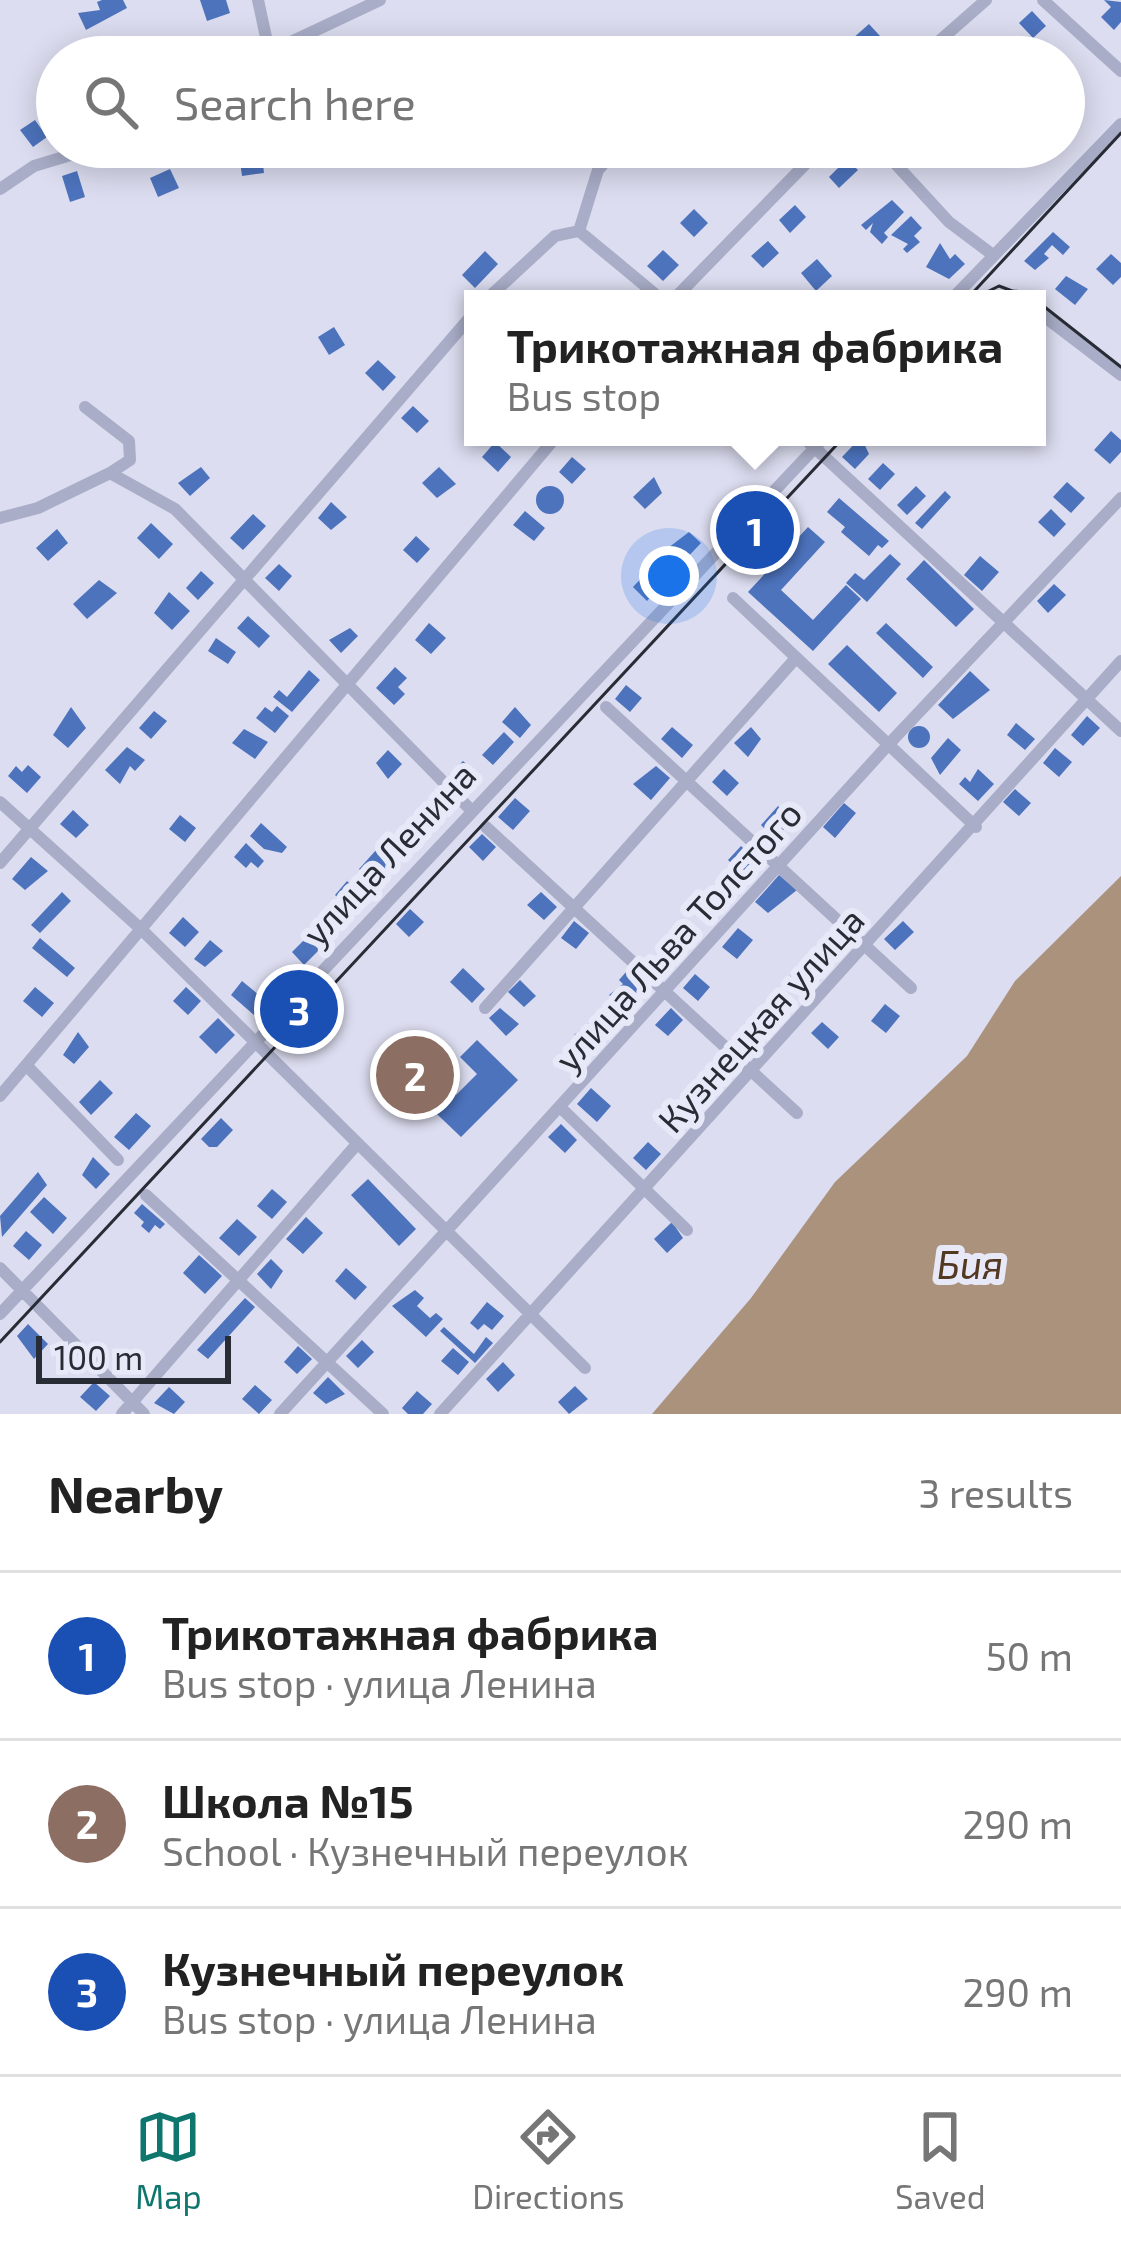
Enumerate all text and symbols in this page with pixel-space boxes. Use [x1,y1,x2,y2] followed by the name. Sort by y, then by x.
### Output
[36,36,1085,168] search box
[78,69,144,135] icon: search
[174,75,416,129] text: Search here
[464,290,1046,446] popup
[507,318,1003,372] text: Трикотажная фабрика
[507,372,661,419] text: Bus stop
[716,485,794,575] pin: 1
[639,546,699,606] your location
[292,753,484,954] street label: улица Ленина
[544,791,810,1079] street label: улица Льва Толстого
[648,898,873,1141] street label: Кузнецкая улица
[260,964,338,1054] pin: 3
[376,1030,454,1120] pin: 2
[937,1240,1003,1287] water label: Бия
[36,1330,231,1383] scale bar
[54,1337,143,1377] text: 100 m
[48,1462,223,1523] text: Nearby
[919,1469,1073,1516] text: 3 results
[162,1605,658,1659] text: Трикотажная фабрика
[79,1632,95,1679] text: 1
[986,1632,1073,1679] text: 50 m
[162,1659,597,1706] text: Bus stop · улица Ленина
[162,1773,414,1827] text: Школа №15
[76,1800,98,1847] text: 2
[962,1800,1073,1847] text: 290 m
[162,1827,689,1874] text: School · Кузнечный переулок
[162,1941,624,1995] text: Кузнечный переулок
[76,1968,98,2015] text: 3
[962,1968,1073,2015] text: 290 m
[162,1995,597,2042] text: Bus stop · улица Ленина
[135,2104,202,2216] tab: Map
[472,2104,624,2216] tab: Directions
[895,2104,986,2216] tab: Saved

